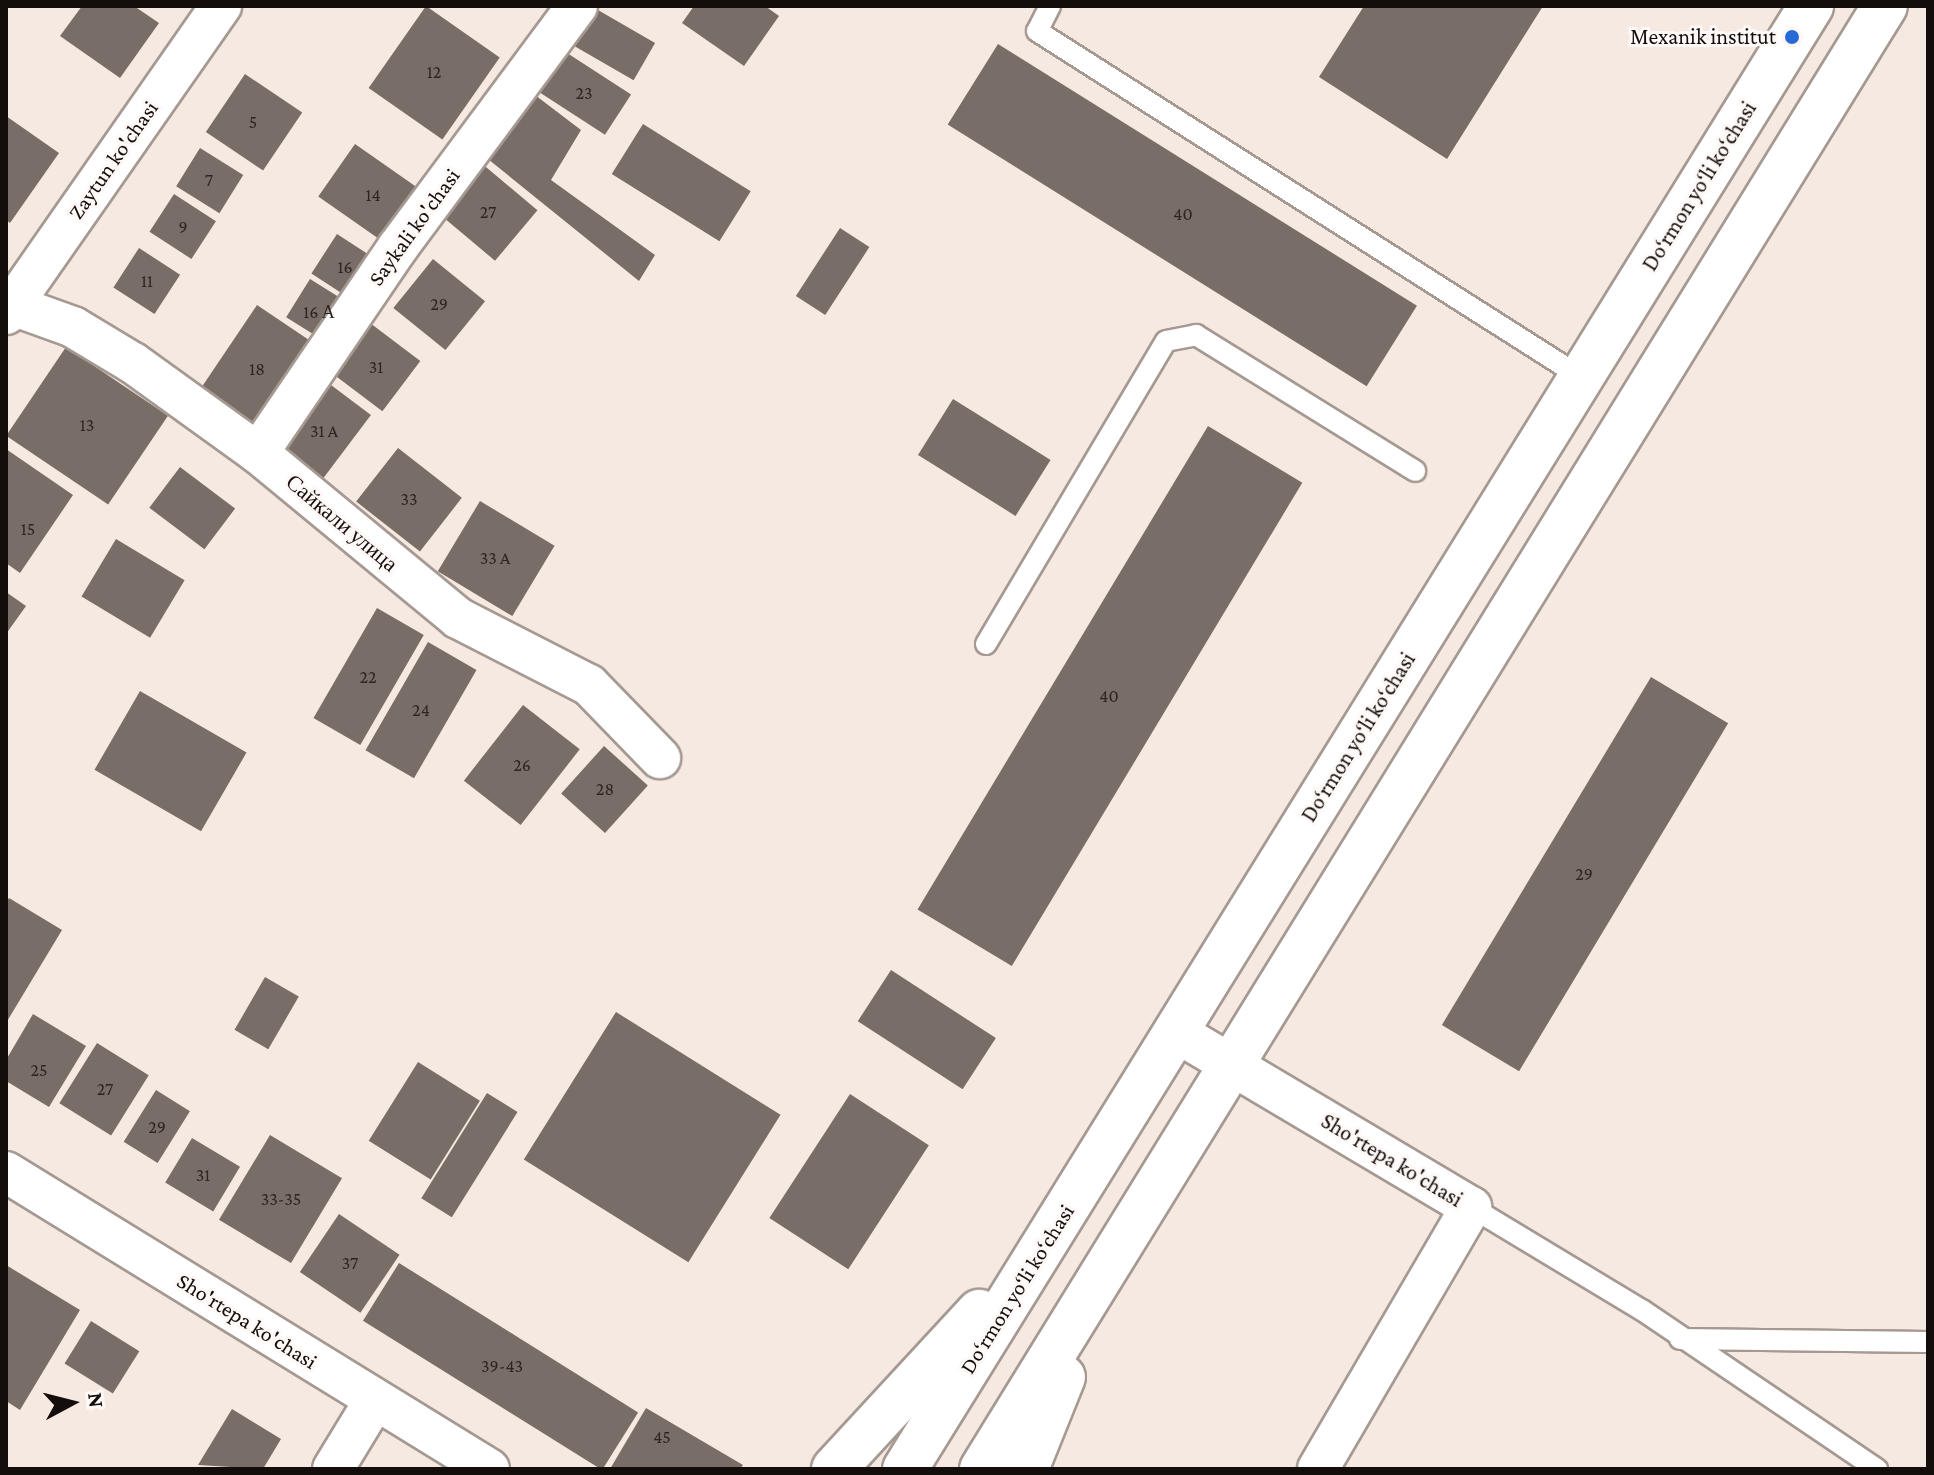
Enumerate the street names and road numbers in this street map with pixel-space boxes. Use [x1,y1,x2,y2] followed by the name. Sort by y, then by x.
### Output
[63,96,163,224] street label: Zaytun ko'chasi
[1636,96,1762,276] street label: Do‘rmon yo‘li ko‘chasi
[363,163,465,291] street label: Saykali ko'chasi
[281,469,403,577] street label: Сайкали улица
[1295,647,1421,827] street label: Do‘rmon yo‘li ko‘chasi
[1317,1107,1467,1213] street label: Sho'rtepa ko'chasi
[954,1199,1080,1379] street label: Do‘rmon yo‘li ko‘chasi
[172,1267,322,1375] street label: Sho'rtepa ko'chasi

